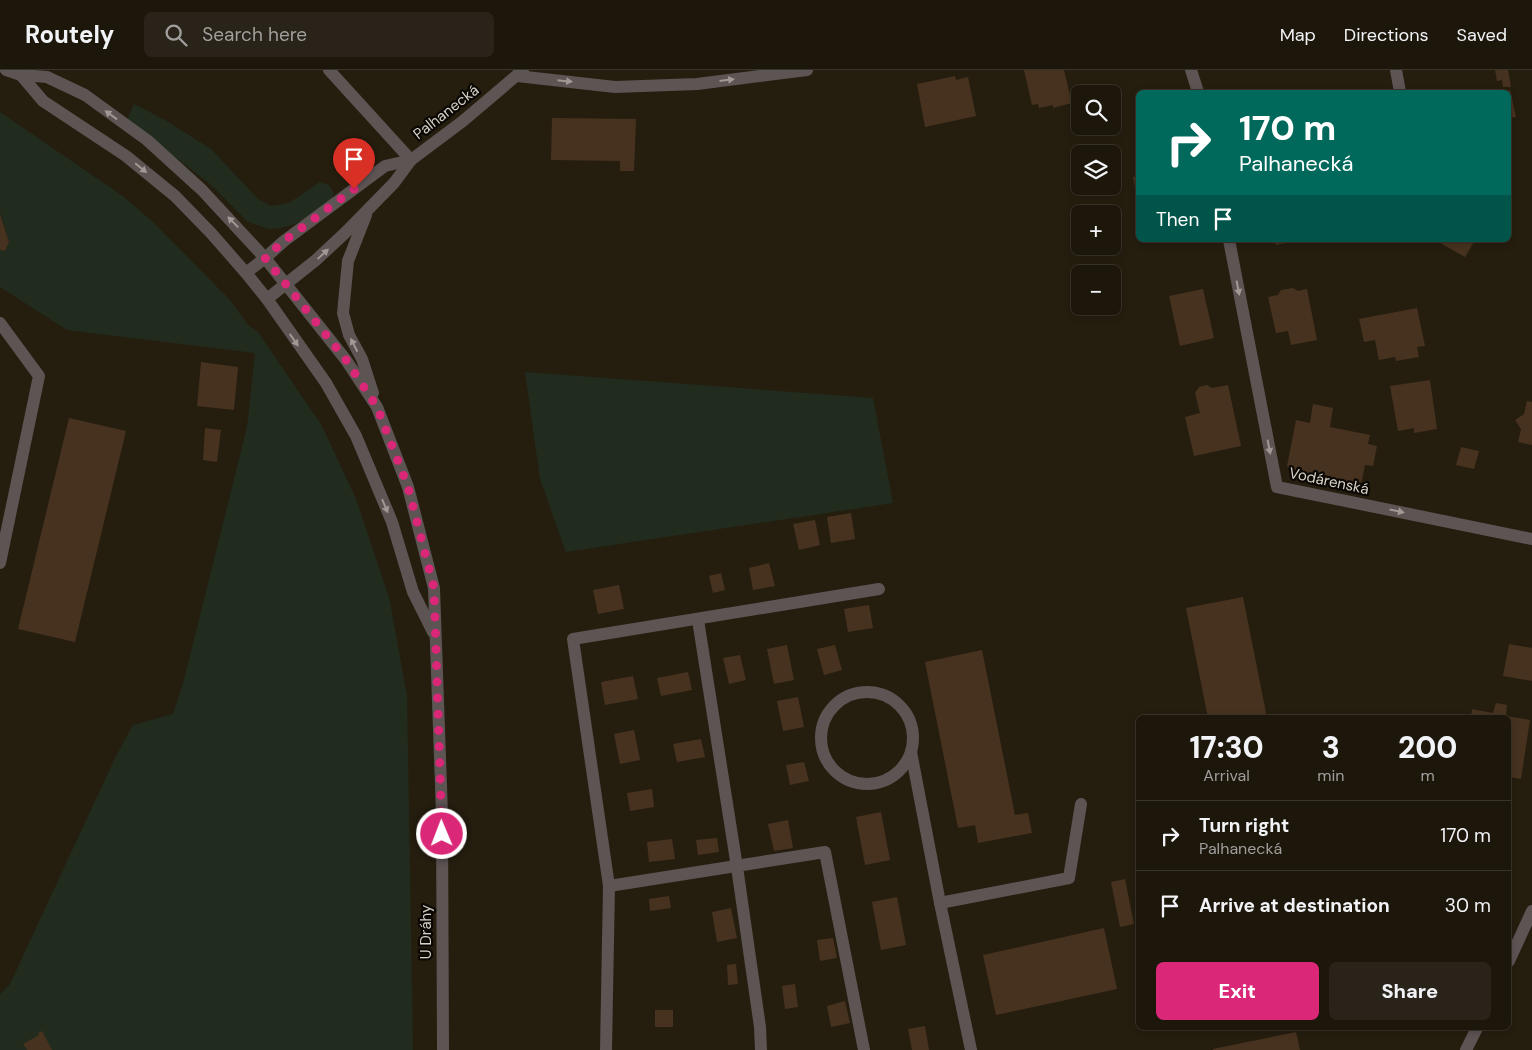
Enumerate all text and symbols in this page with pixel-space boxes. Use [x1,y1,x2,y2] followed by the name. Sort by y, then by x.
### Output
[144,12,494,57] search box
[25,19,114,50] text: Routely
[162,21,190,49] icon: search
[202,22,307,47] text: Search here
[1280,23,1316,47] text: Map
[1344,23,1429,47] text: Directions
[1457,23,1507,47] text: Saved
[720,76,736,84] one-way arrow
[558,77,574,85] one-way arrow
[409,80,483,144] street label: Palhanecká
[1071,85,1121,315] map controls
[1071,85,1121,135] button: search
[1239,105,1336,151] text: 170 m
[105,109,118,120] one-way arrow
[1156,110,1221,175] icon: right
[333,138,375,189] pin
[340,145,368,173] icon: arrive
[1071,145,1121,195] button: layers
[1239,149,1353,178] text: Palhanecká
[134,163,147,174] one-way arrow
[1071,205,1121,255] button: +
[1209,205,1237,233] icon: arrive
[1156,207,1199,232] text: Then
[227,216,239,228] one-way arrow
[316,248,328,260] one-way arrow
[1071,265,1121,315] button: −
[1235,280,1243,296] one-way arrow
[289,333,299,346] one-way arrow
[350,338,358,352] one-way arrow
[1266,440,1274,456] one-way arrow
[1287,463,1371,499] street label: Vodárenská
[381,499,389,514] one-way arrow
[1389,508,1405,516] one-way arrow
[1189,728,1264,767] text: 17:30
[1322,728,1340,767] text: 3
[1398,728,1458,767] text: 200
[1203,765,1250,786] text: Arrival
[1317,765,1344,786] text: min
[1421,765,1435,786] text: m
[415,807,467,859] position arrow
[1199,813,1289,838] text: Turn right
[1156,822,1184,850] icon: right
[1440,823,1491,848] text: 170 m
[1199,838,1282,859] text: Palhanecká
[1156,892,1184,920] icon: arrive
[1199,893,1390,918] text: Arrive at destination
[1445,893,1491,918] text: 30 m
[416,904,436,959] street label: U Dráhy
[1156,962,1319,1020] button: Exit
[1329,962,1491,1020] button: Share

